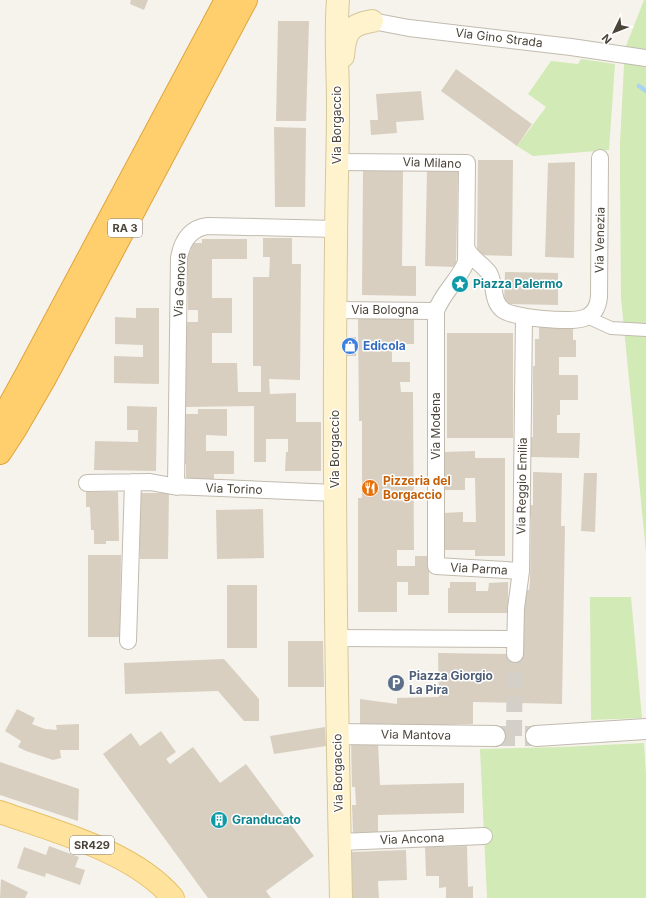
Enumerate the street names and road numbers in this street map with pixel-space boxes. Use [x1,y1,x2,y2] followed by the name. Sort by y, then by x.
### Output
[455,25,544,50] street label: Via Gino Strada
[329,86,344,164] street label: Via Borgaccio
[402,154,462,171] street label: Via Milano
[591,207,608,273] street label: Via Venezia
[108,219,142,237] road number: RA 3
[170,252,189,318] street label: Via Genova
[351,302,419,317] street label: Via Bologna
[428,392,443,460] street label: Via Modena
[327,410,342,488] street label: Via Borgaccio
[513,437,530,535] street label: Via Reggio Emilia
[205,480,263,497] street label: Via Torino
[450,560,508,577] street label: Via Parma
[381,726,451,743] street label: Via Mantova
[329,734,346,812] street label: Via Borgaccio
[379,830,444,847] street label: Via Ancona
[70,836,114,854] road number: SR429

